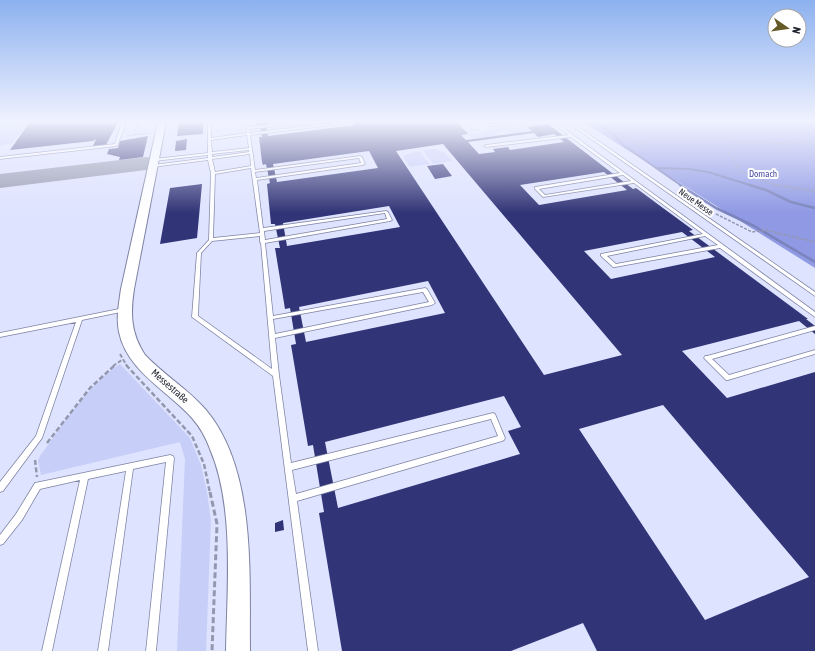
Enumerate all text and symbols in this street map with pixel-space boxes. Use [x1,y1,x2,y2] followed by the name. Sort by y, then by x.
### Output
[767,8,807,48] north arrow
[790,26,803,35] text: N
[749,169,777,179] park label: Dornach
[677,187,715,217] street label: Neue Messe
[149,367,191,406] street label: Messestraße

